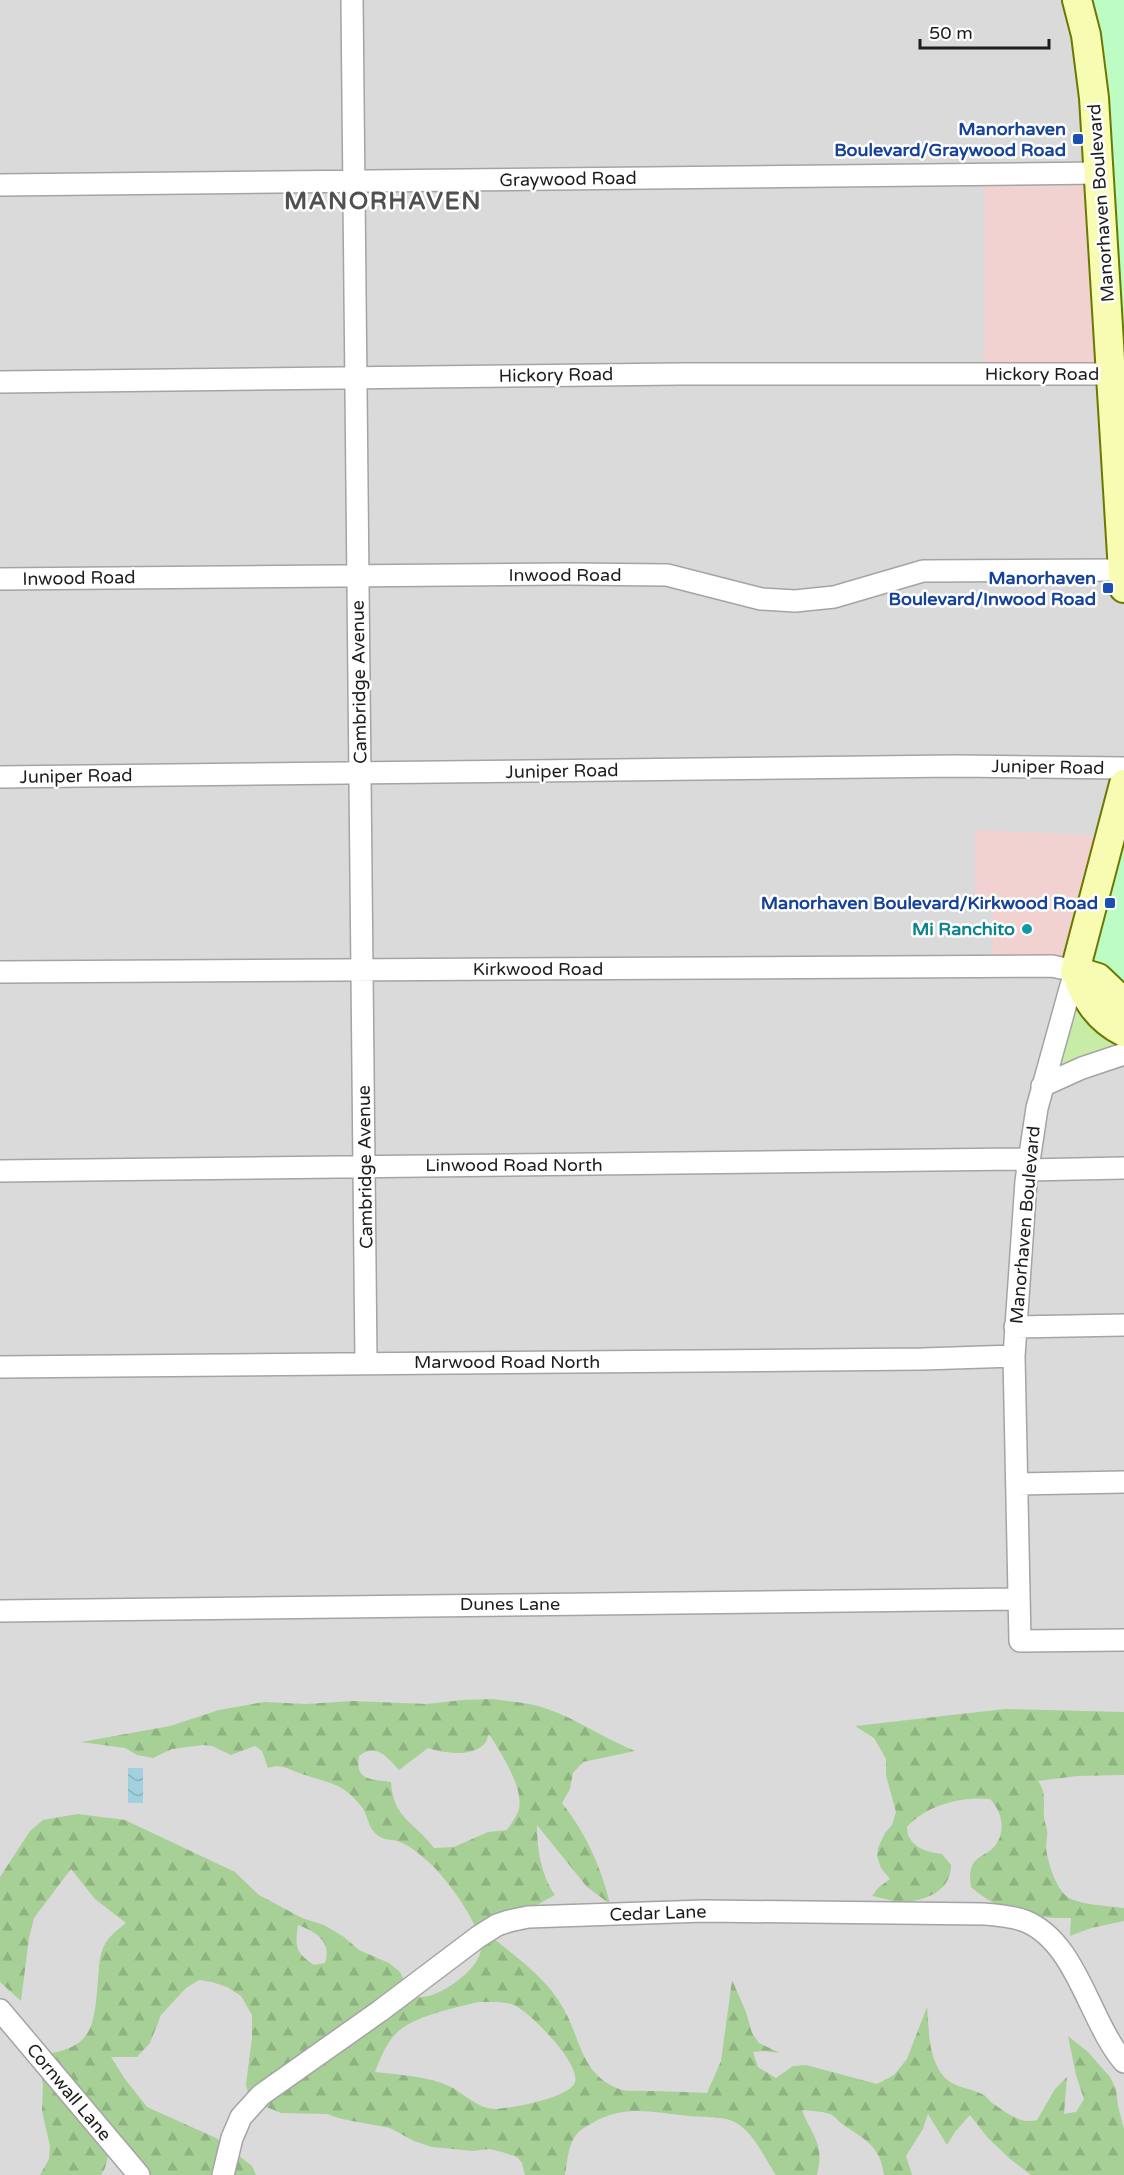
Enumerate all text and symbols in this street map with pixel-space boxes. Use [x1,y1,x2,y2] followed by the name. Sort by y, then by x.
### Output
[920,12,1049,50] scale bar
[929,22,973,44] text: 50 m
[1083,103,1119,303] street label: Manorhaven Boulevard
[834,118,1066,161] place label: Manorhaven Boulevard/Graywood Road
[1071,132,1085,146] marker: Manorhaven Boulevard/Graywood Road
[499,167,637,191] street label: Graywood Road
[284,187,482,216] district label: MANORHAVEN
[499,363,613,387] street label: Hickory Road
[985,363,1099,385] street label: Hickory Road
[508,564,622,586] street label: Inwood Road
[22,566,136,590] street label: Inwood Road
[889,567,1096,610] place label: Manorhaven Boulevard/Inwood Road
[1101,581,1115,595] marker: Manorhaven Boulevard/Inwood Road
[347,600,371,764] street label: Cambridge Avenue
[991,755,1105,779] street label: Juniper Road
[505,759,619,783] street label: Juniper Road
[19,764,133,788] street label: Juniper Road
[761,892,1098,914] place label: Manorhaven Boulevard/Kirkwood Road
[1103,896,1117,910] marker: Manorhaven Boulevard/Kirkwood Road
[912,918,1015,940] place label: Mi Ranchito
[1020,922,1034,936] marker: Mi Ranchito
[473,958,603,980] street label: Kirkwood Road
[353,1085,377,1249] street label: Cambridge Avenue
[1005,1125,1045,1325] street label: Manorhaven Boulevard
[425,1154,603,1176] street label: Linwood Road North
[414,1351,600,1373] street label: Marwood Road North
[460,1593,560,1615] street label: Dunes Lane
[609,1900,707,1926] street label: Cedar Lane
[22,2039,116,2145] street label: Cornwall Lane

